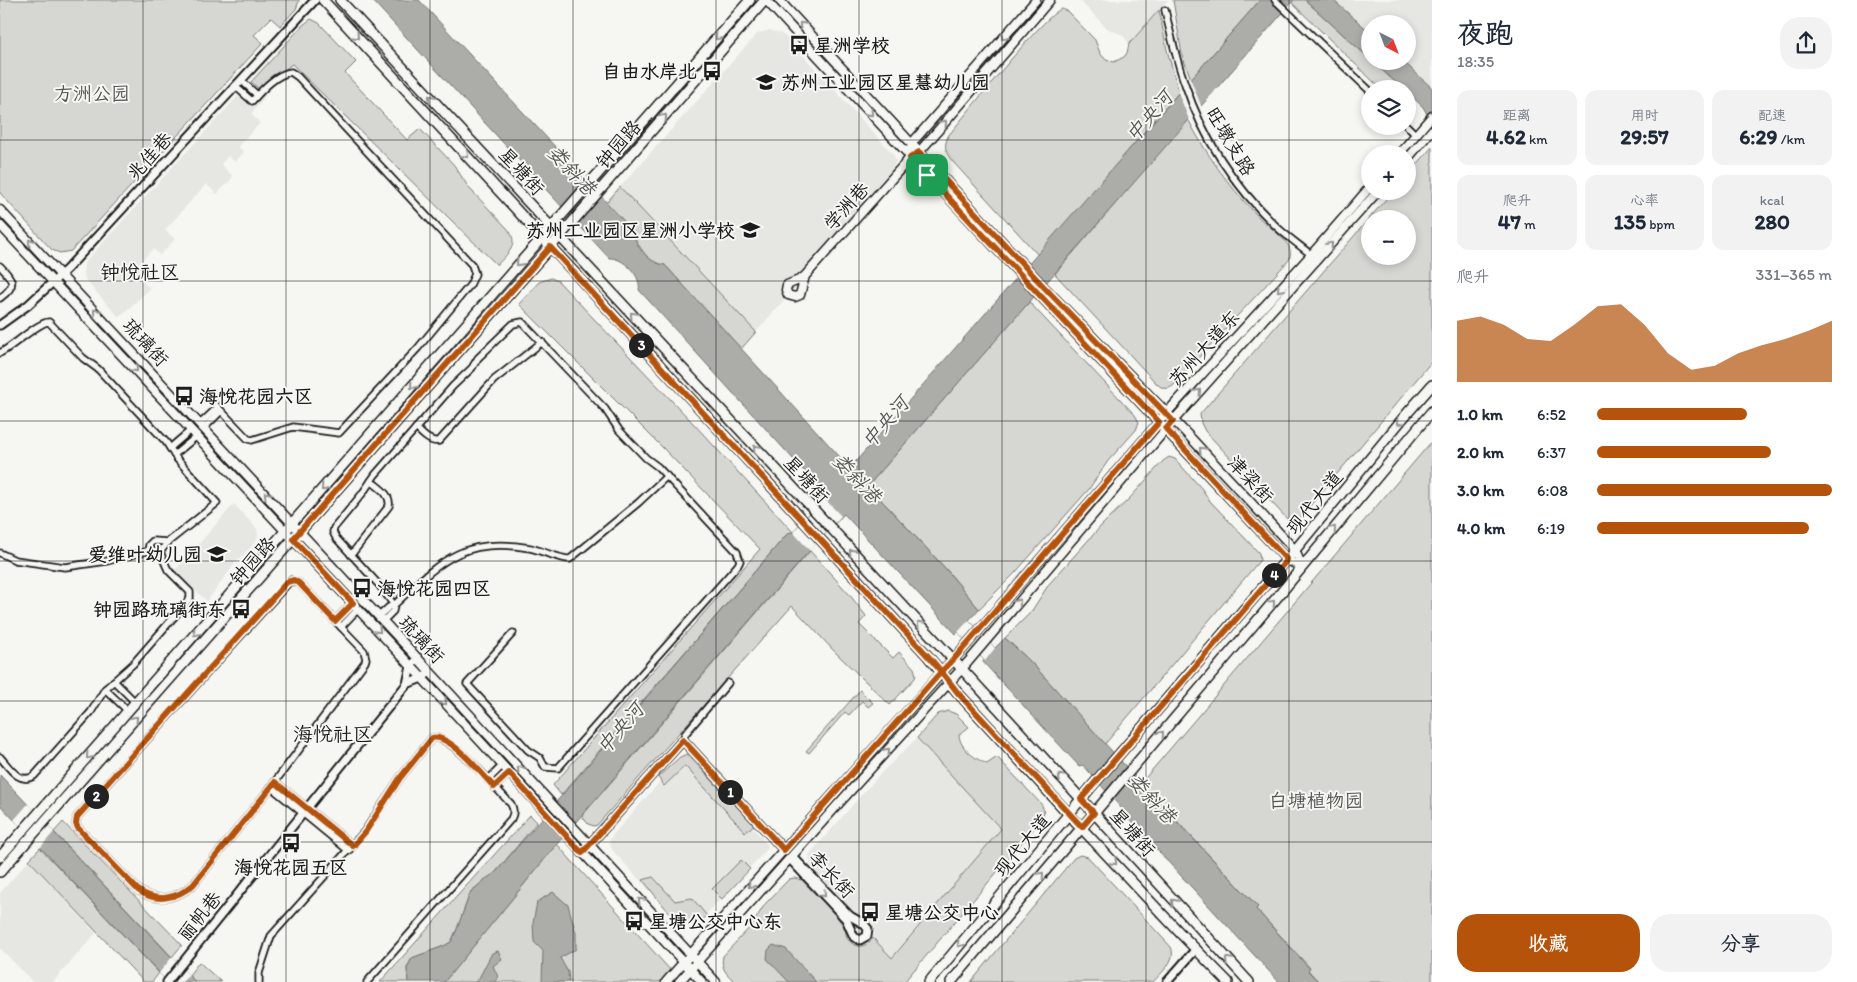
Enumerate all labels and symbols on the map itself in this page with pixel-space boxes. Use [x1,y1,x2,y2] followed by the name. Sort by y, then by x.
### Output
[1361,15,1416,70] north arrow
[799,22,808,31] one-way arrow
[350,30,359,39] one-way arrow
[714,31,723,40] one-way arrow
[1001,31,1010,40] one-way arrow
[788,34,810,56] bus stop icon: 星洲学校
[814,34,890,57] place label: 星洲学校
[602,60,697,83] place label: 自由水岸北
[701,60,723,82] bus stop icon: 自由水岸北
[755,71,777,93] school or university icon: 苏州工业园区星慧幼儿园
[781,71,990,94] place label: 苏州工业园区星慧幼儿园
[54,82,130,105] park label: 方洲公园
[1120,83,1180,147] water label: 中央河
[428,95,437,104] one-way arrow
[1201,103,1260,180] street label: 旺墩支路
[864,108,873,117] one-way arrow
[658,114,666,123] one-way arrow
[591,115,646,173] street label: 钟园路
[939,120,947,129] one-way arrow
[122,127,177,185] street label: 兆佳巷
[543,140,603,202] water label: 娄斜港
[494,143,549,200] street label: 星塘街
[460,150,469,159] one-way arrow
[906,154,948,196] pin
[819,177,874,235] street label: 学洲巷
[526,219,735,242] place label: 苏州工业园区星洲小学校
[739,219,761,241] school or university icon: 苏州工业园区星洲小学校
[28,239,37,248] one-way arrow
[1324,242,1333,251] one-way arrow
[516,258,525,267] one-way arrow
[100,260,180,284] district label: 钟悦社区
[1276,284,1285,293] one-way arrow
[1164,305,1245,391] street label: 苏州大道东
[93,309,102,318] one-way arrow
[630,312,639,321] one-way arrow
[118,314,173,371] street label: 琉璃街
[628,332,654,358] pin: 3
[129,364,138,373] one-way arrow
[410,381,419,390] one-way arrow
[173,385,195,407] bus stop icon: 海悦花园六区
[199,385,313,408] place label: 海悦花园六区
[856,389,916,453] water label: 中央河
[1192,389,1201,398] one-way arrow
[1397,416,1406,425] one-way arrow
[753,445,762,454] one-way arrow
[1199,447,1208,456] one-way arrow
[828,448,888,510] water label: 娄斜港
[779,451,834,508] street label: 星塘街
[1223,451,1278,508] street label: 津梁街
[1282,466,1347,539] street label: 现代大道
[321,482,330,491] one-way arrow
[263,492,272,501] one-way arrow
[1327,526,1336,535] one-way arrow
[225,532,280,590] street label: 钟园路
[88,543,202,566] place label: 爱维叶幼儿园
[206,543,228,565] school or university icon: 爱维叶幼儿园
[849,549,858,558] one-way arrow
[1262,562,1286,588] pin: 4
[351,577,373,599] bus stop icon: 海悦花园四区
[377,577,491,600] place label: 海悦花园四区
[93,598,226,621] place label: 钟园路琉璃街东
[230,598,252,620] bus stop icon: 钟园路琉璃街东
[1013,599,1021,608] one-way arrow
[1266,600,1275,609] one-way arrow
[394,611,449,668] street label: 琉璃街
[917,621,926,630] one-way arrow
[372,624,381,633] one-way arrow
[193,628,202,637] one-way arrow
[591,695,651,759] water label: 中央河
[438,697,447,706] one-way arrow
[129,716,138,725] one-way arrow
[293,722,373,746] district label: 海悦社区
[1155,730,1164,739] one-way arrow
[881,747,890,756] one-way arrow
[86,750,95,759] one-way arrow
[517,766,526,775] one-way arrow
[1123,768,1183,830] water label: 娄斜港
[1058,773,1067,782] one-way arrow
[718,780,742,804] pin: 1
[84,784,108,808] pin: 2
[1268,789,1364,812] park label: 白塘植物园
[1105,803,1160,861] street label: 星塘街
[989,809,1056,882] street label: 现代大道
[280,832,302,854] bus stop icon: 海悦花园五区
[804,846,860,903] street label: 李长街
[234,856,348,879] place label: 海悦花园五区
[1108,857,1117,866] one-way arrow
[1036,872,1045,881] one-way arrow
[748,880,757,889] one-way arrow
[173,887,226,946] street label: 丽帆巷
[817,889,826,898] one-way arrow
[638,897,647,906] one-way arrow
[1171,898,1180,907] one-way arrow
[859,901,881,923] bus stop icon: 星塘公交中心
[885,901,999,924] place label: 星塘公交中心
[623,910,645,932] bus stop icon: 星塘公交中心东
[649,910,782,933] place label: 星塘公交中心东
[957,939,966,948] one-way arrow
[1225,956,1234,965] one-way arrow

